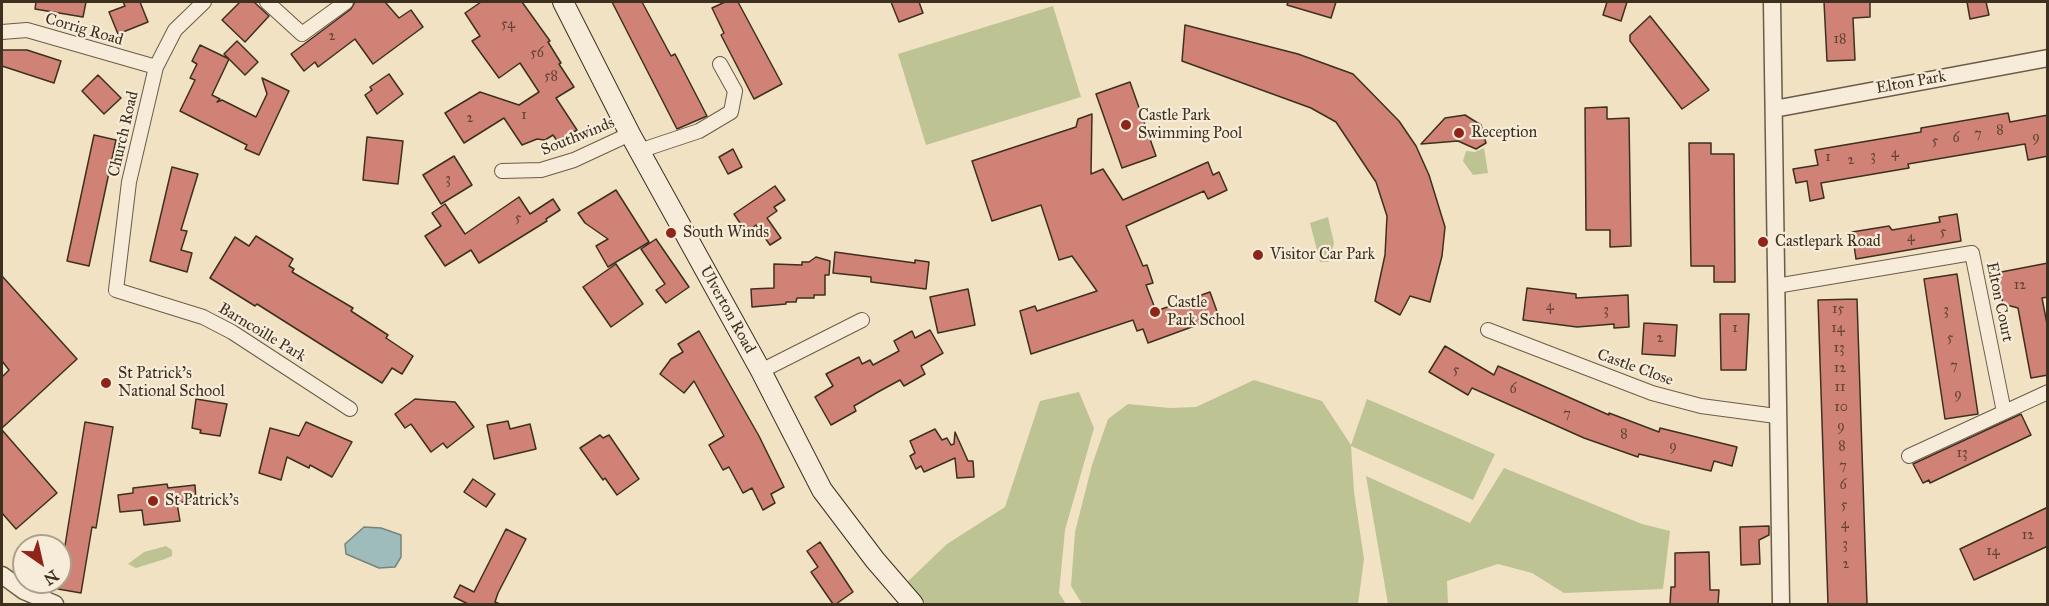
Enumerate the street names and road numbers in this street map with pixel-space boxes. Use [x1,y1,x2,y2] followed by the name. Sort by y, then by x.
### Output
[43,10,125,50] street label: Corrig Road
[1875,67,1947,99] street label: Elton Park
[105,89,143,179] street label: Church Road
[538,114,618,160] street label: Southwinds
[1981,260,2017,344] street label: Elton Court
[695,263,759,357] street label: Ulverton Road
[215,299,309,367] street label: Barncoille Park
[1594,345,1676,391] street label: Castle Close

